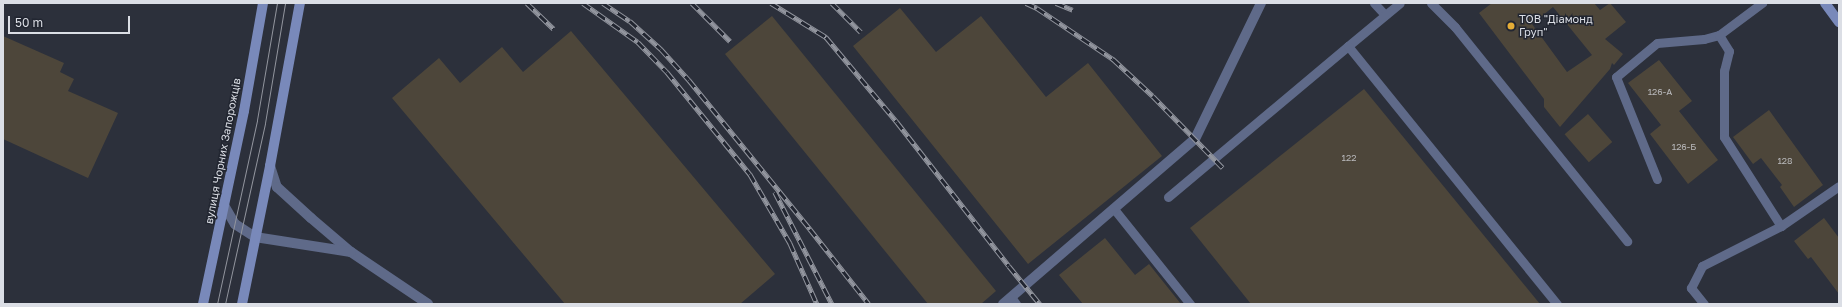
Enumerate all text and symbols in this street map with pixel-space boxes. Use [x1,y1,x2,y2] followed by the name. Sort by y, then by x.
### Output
[10,8,132,34] scale bar
[1519,13,1593,39] place label: ТОВ "Діамонд Груп"
[15,15,43,30] text: 50 m
[1506,21,1516,31] marker: ТОВ "Діамонд Груп"
[202,77,244,225] street label: вулиця Чорних Запорожців
[1648,87,1672,97] house number: 126-А
[1672,142,1696,152] house number: 126-Б
[1342,153,1356,163] house number: 122
[1777,156,1793,166] house number: 128

